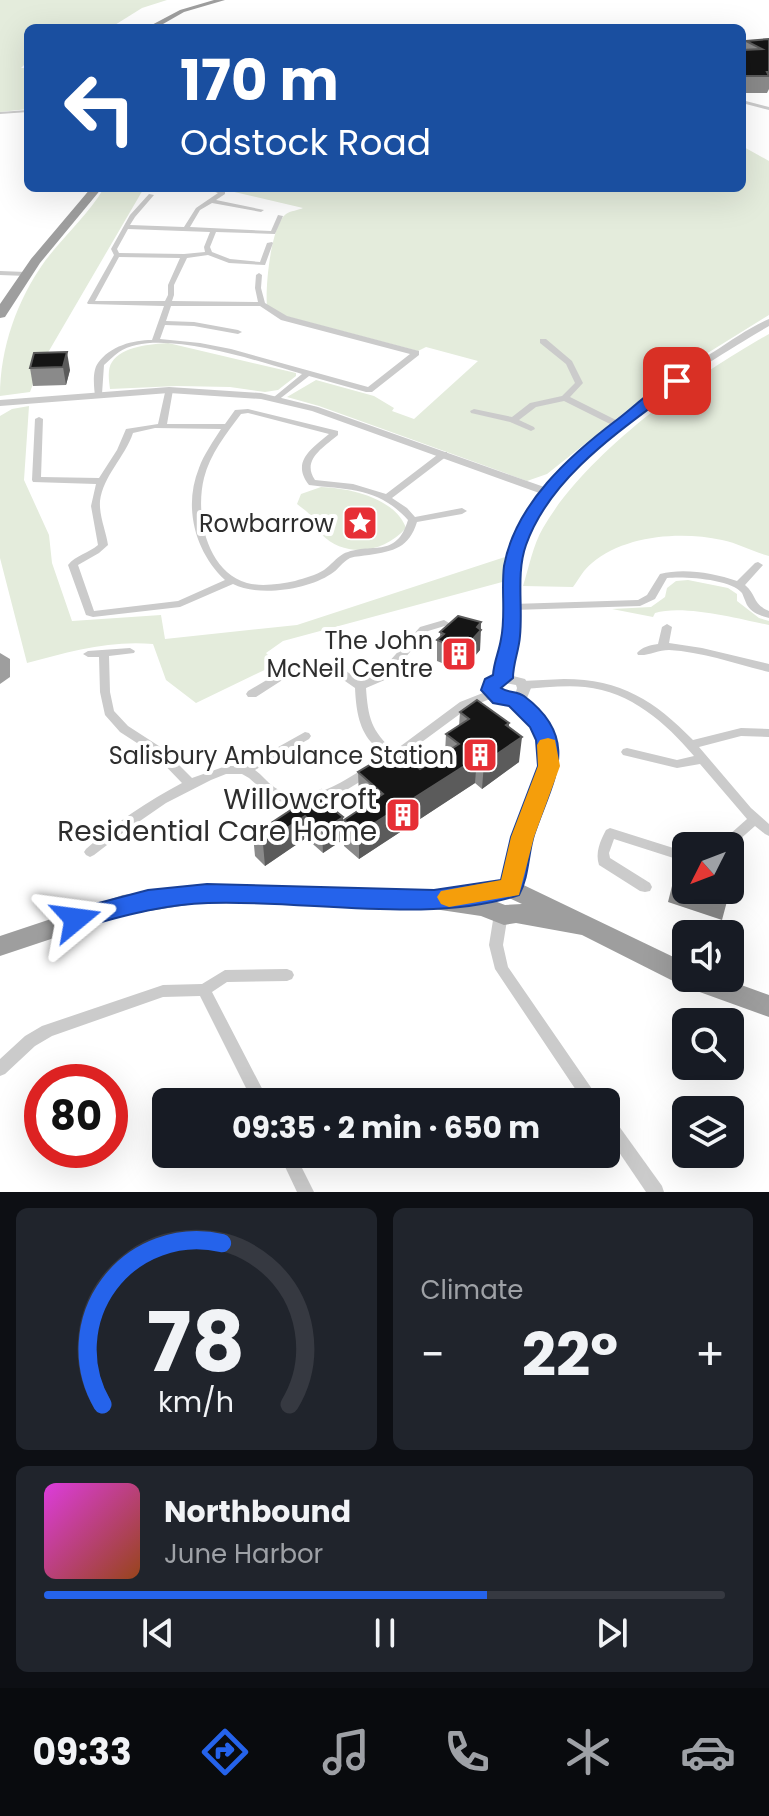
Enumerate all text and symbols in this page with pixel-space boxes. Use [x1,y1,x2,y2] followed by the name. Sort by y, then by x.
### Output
[180,41,339,120] text: 170 m
[48,56,152,160] icon: left
[180,117,431,168] text: Odstock Road
[643,347,711,415] pin
[655,359,699,403] icon: arrive
[341,504,379,542] place icon: Rowbarrow
[199,507,334,540] place label: Rowbarrow
[266,624,433,685] place label: The John McNeil Centre
[440,635,478,673] building icon: The John McNeil Centre
[461,736,499,774] building icon: Salisbury Ambulance Station
[109,739,454,772] place label: Salisbury Ambulance Station
[57,780,377,851] place label: Willowcroft Residential Care Home
[384,796,422,834] building icon: Willowcroft Residential Care Home
[672,832,744,904] north arrow
[672,832,744,1168] map controls
[34,877,118,961] position arrow
[672,920,744,992] button: sound
[672,1008,744,1080] button: search
[24,1064,128,1168] speed limit sign: 80
[672,1096,744,1168] button: layers
[232,1106,540,1149] text: 09:35 · 2 min · 650 m
[421,1272,523,1308] text: Climate
[147,1284,245,1400] text: 78
[522,1313,618,1397] text: 22°
[421,1324,445,1385] text: −
[695,1324,725,1385] text: +
[158,1382,234,1422] text: km/h
[164,1490,351,1533] text: Northbound
[164,1536,323,1572] text: June Harbor
[136,1611,180,1655] icon: previous
[363,1611,407,1655] icon: pause
[590,1611,634,1655] icon: next
[197,1724,253,1780] icon: directions
[318,1724,374,1780] icon: music
[439,1724,495,1780] icon: phone
[560,1724,616,1780] icon: climate
[680,1724,736,1780] icon: car
[32,1727,132,1778] text: 09:33

